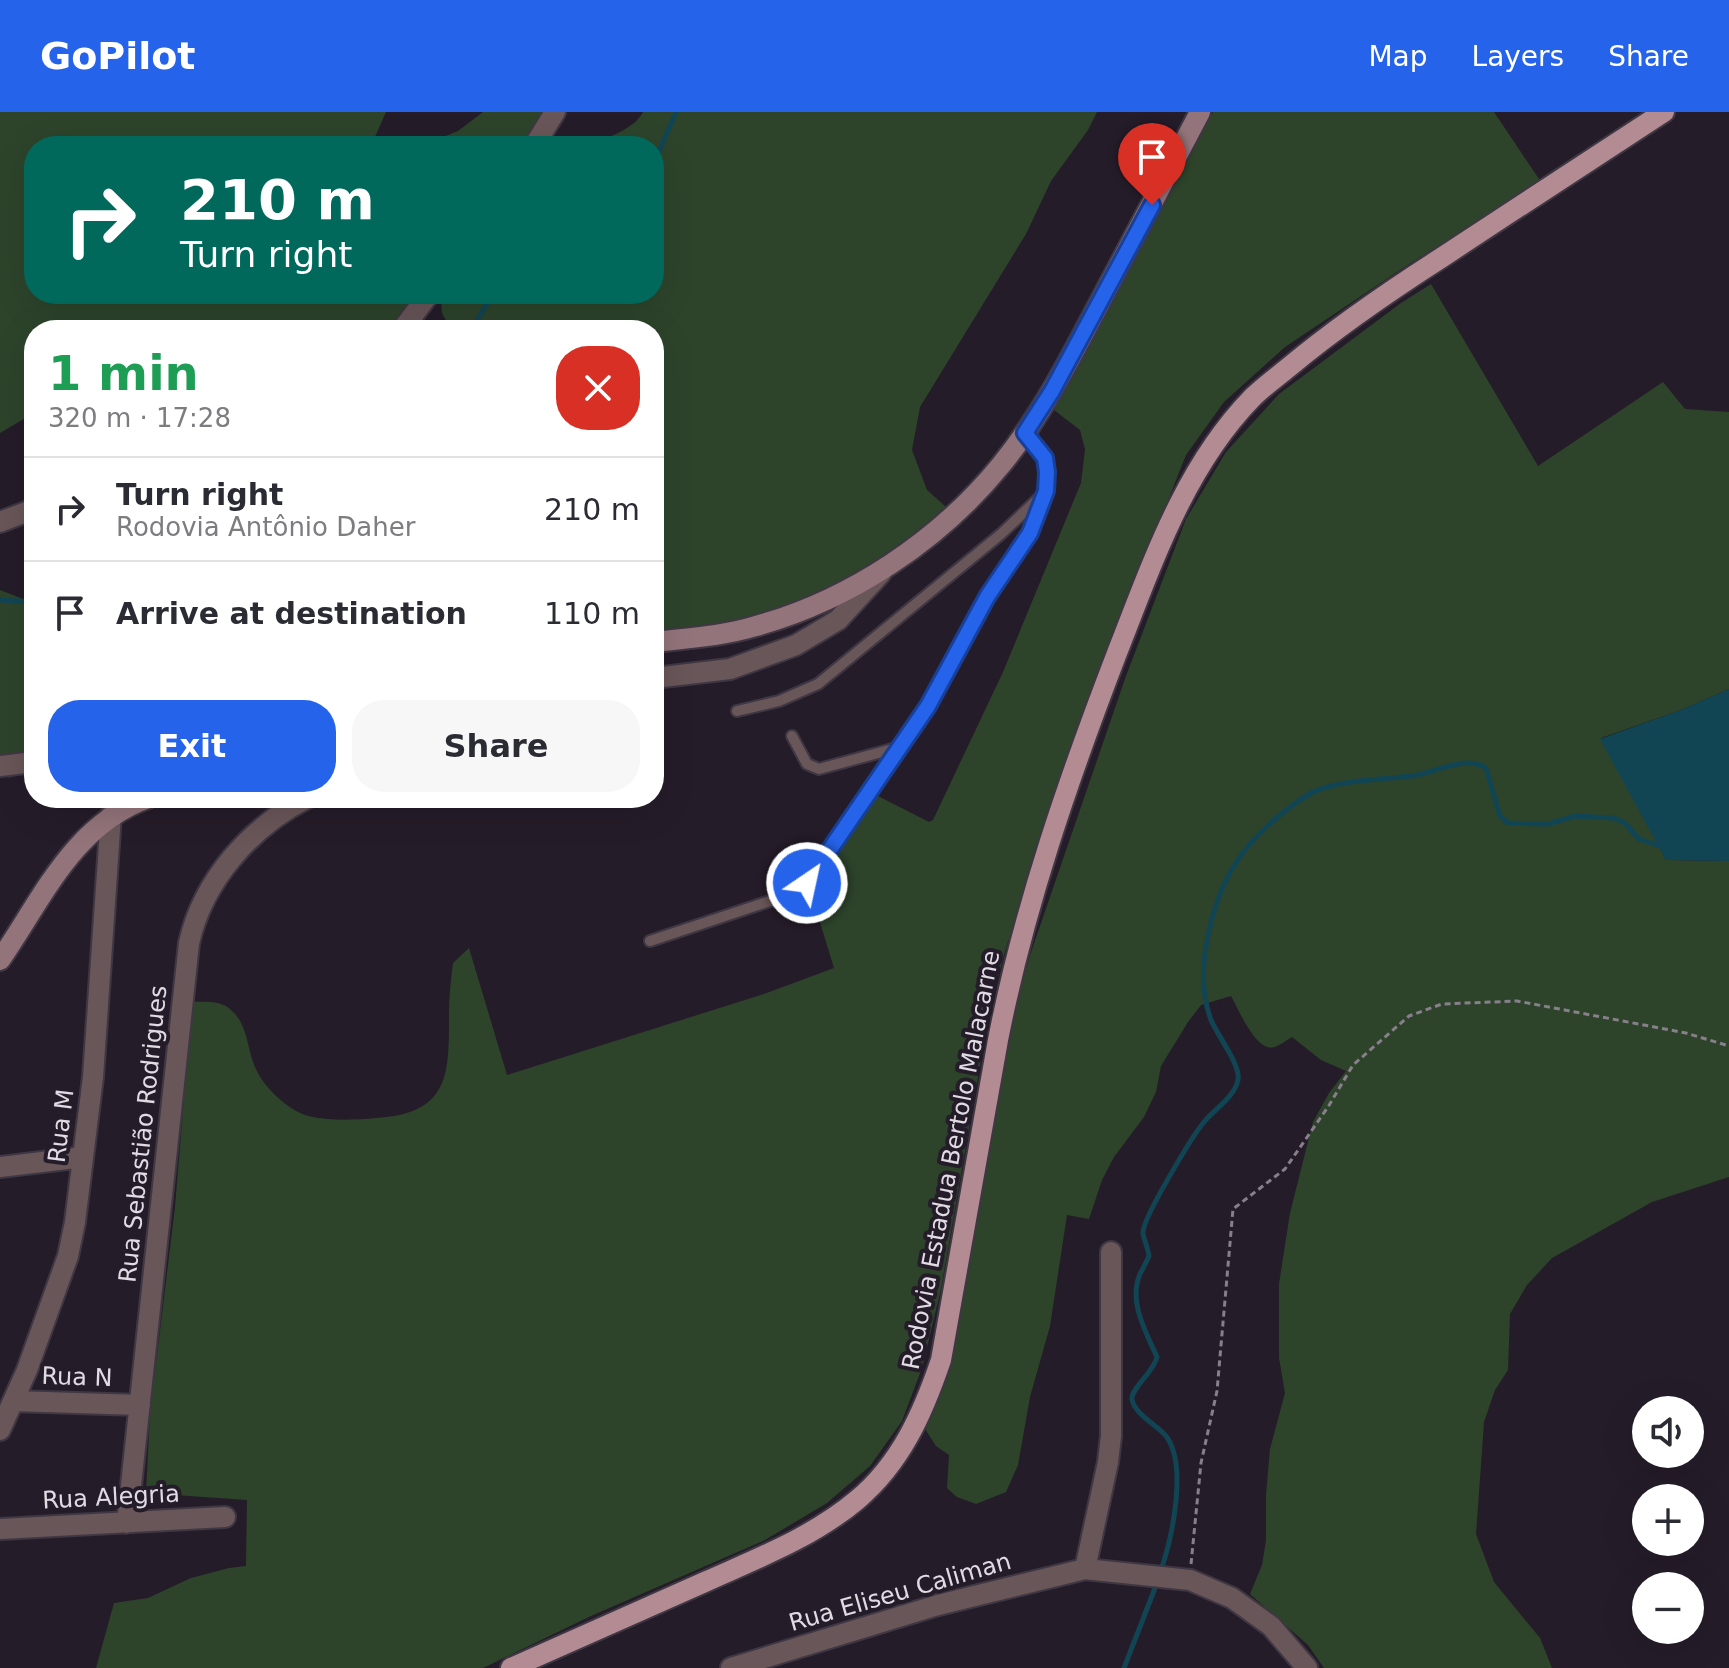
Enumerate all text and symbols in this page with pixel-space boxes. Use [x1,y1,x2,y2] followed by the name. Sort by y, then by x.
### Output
[40,34,195,78] text: GoPilot
[1368,40,1428,73] text: Map
[1472,40,1564,73] text: Layers
[1608,40,1689,73] text: Share
[1118,123,1186,205] pin
[1130,135,1174,179] icon: arrive
[180,167,375,232] text: 210 m
[48,168,152,272] icon: right
[180,234,352,275] text: Turn right
[48,345,199,401] text: 1 min
[556,346,640,430] button: close
[48,403,231,433] text: 320 m · 17:28
[116,477,283,512] text: Turn right
[48,487,92,531] icon: right
[544,492,640,527] text: 210 m
[116,512,415,542] text: Rodovia Antônio Daher
[48,591,92,635] icon: arrive
[116,596,467,631] text: Arrive at destination
[544,596,640,631] text: 110 m
[48,700,336,792] button: Exit
[352,700,640,792] button: Share
[765,841,849,925] position arrow
[897,948,1005,1372] street label: Rodovia Estadua Bertolo Malacarne
[113,984,173,1284] street label: Rua Sebastião Rodrigues
[43,1088,79,1164] street label: Rua M
[41,1362,113,1392] street label: Rua N
[1632,1396,1704,1644] map controls
[1632,1396,1704,1468] button: sound
[42,1479,180,1515] street label: Rua Alegria
[1632,1484,1704,1556] button: +
[786,1547,1014,1637] street label: Rua Eliseu Caliman
[1632,1572,1704,1644] button: −

